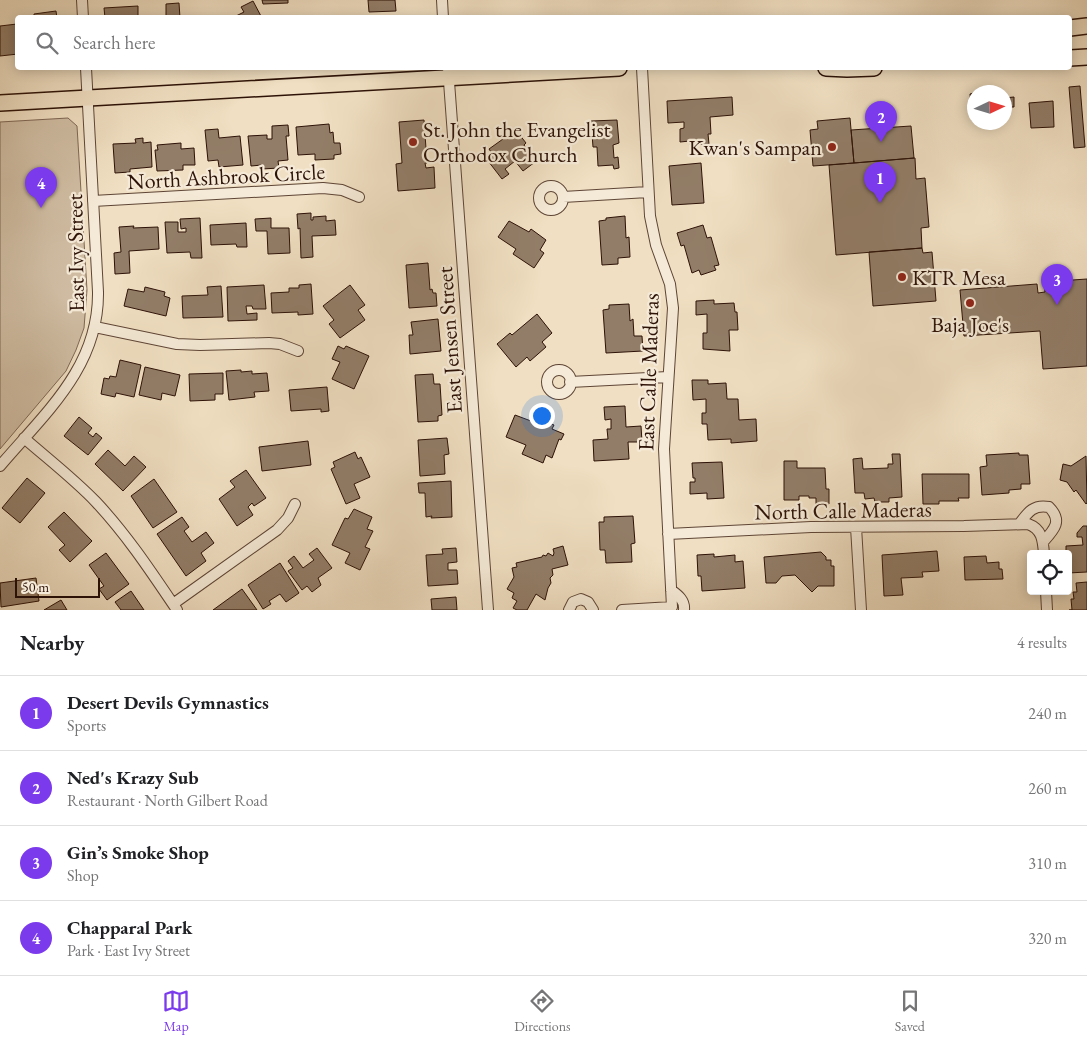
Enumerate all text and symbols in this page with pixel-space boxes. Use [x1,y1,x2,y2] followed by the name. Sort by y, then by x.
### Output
[15,15,1072,70] search box
[33,29,61,57] icon: search
[73,30,155,55] text: Search here
[967,85,1012,130] north arrow
[865,101,897,142] pin: 2
[423,115,611,169] place label: St. John the Evangelist Orthodox Church
[688,133,822,162] place label: Kwan's Sampan
[407,136,419,148] marker: St. John the Evangelist Orthodox Church
[826,141,838,153] marker: Kwan's Sampan
[126,157,326,196] street label: North Ashbrook Circle
[864,162,896,203] pin: 1
[25,167,57,208] pin: 4
[60,193,91,313] street label: East Ivy Street
[912,263,1006,292] place label: KTR Mesa
[1041,264,1073,305] pin: 3
[430,266,469,414] street label: East Jensen Street
[896,271,908,283] marker: KTR Mesa
[631,293,666,452] street label: East Calle Maderas
[964,297,976,309] marker: Baja Joe's
[931,310,1009,339] place label: Baja Joe's
[529,403,555,429] your location
[754,494,932,527] street label: North Calle Maderas
[1027,550,1072,595] map controls
[1027,550,1072,595] button: locate
[15,575,100,598] scale bar
[22,578,49,596] text: 50 m
[20,629,84,656] text: Nearby
[1017,632,1067,653] text: 4 results
[67,690,269,715] text: Desert Devils Gymnastics
[32,703,40,724] text: 1
[1028,703,1067,724] text: 240 m
[67,715,106,736] text: Sports
[67,765,199,790] text: Ned's Krazy Sub
[32,778,40,799] text: 2
[1028,778,1067,799] text: 260 m
[67,790,268,811] text: Restaurant · North Gilbert Road
[67,840,209,865] text: Gin’s Smoke Shop
[32,853,40,874] text: 3
[1028,853,1067,874] text: 310 m
[67,865,99,886] text: Shop
[67,915,192,940] text: Chapparal Park
[32,928,40,949] text: 4
[1028,928,1067,949] text: 320 m
[67,940,190,961] text: Park · East Ivy Street
[162,987,190,1035] tab: Map
[514,987,571,1035] tab: Directions
[895,987,925,1035] tab: Saved

